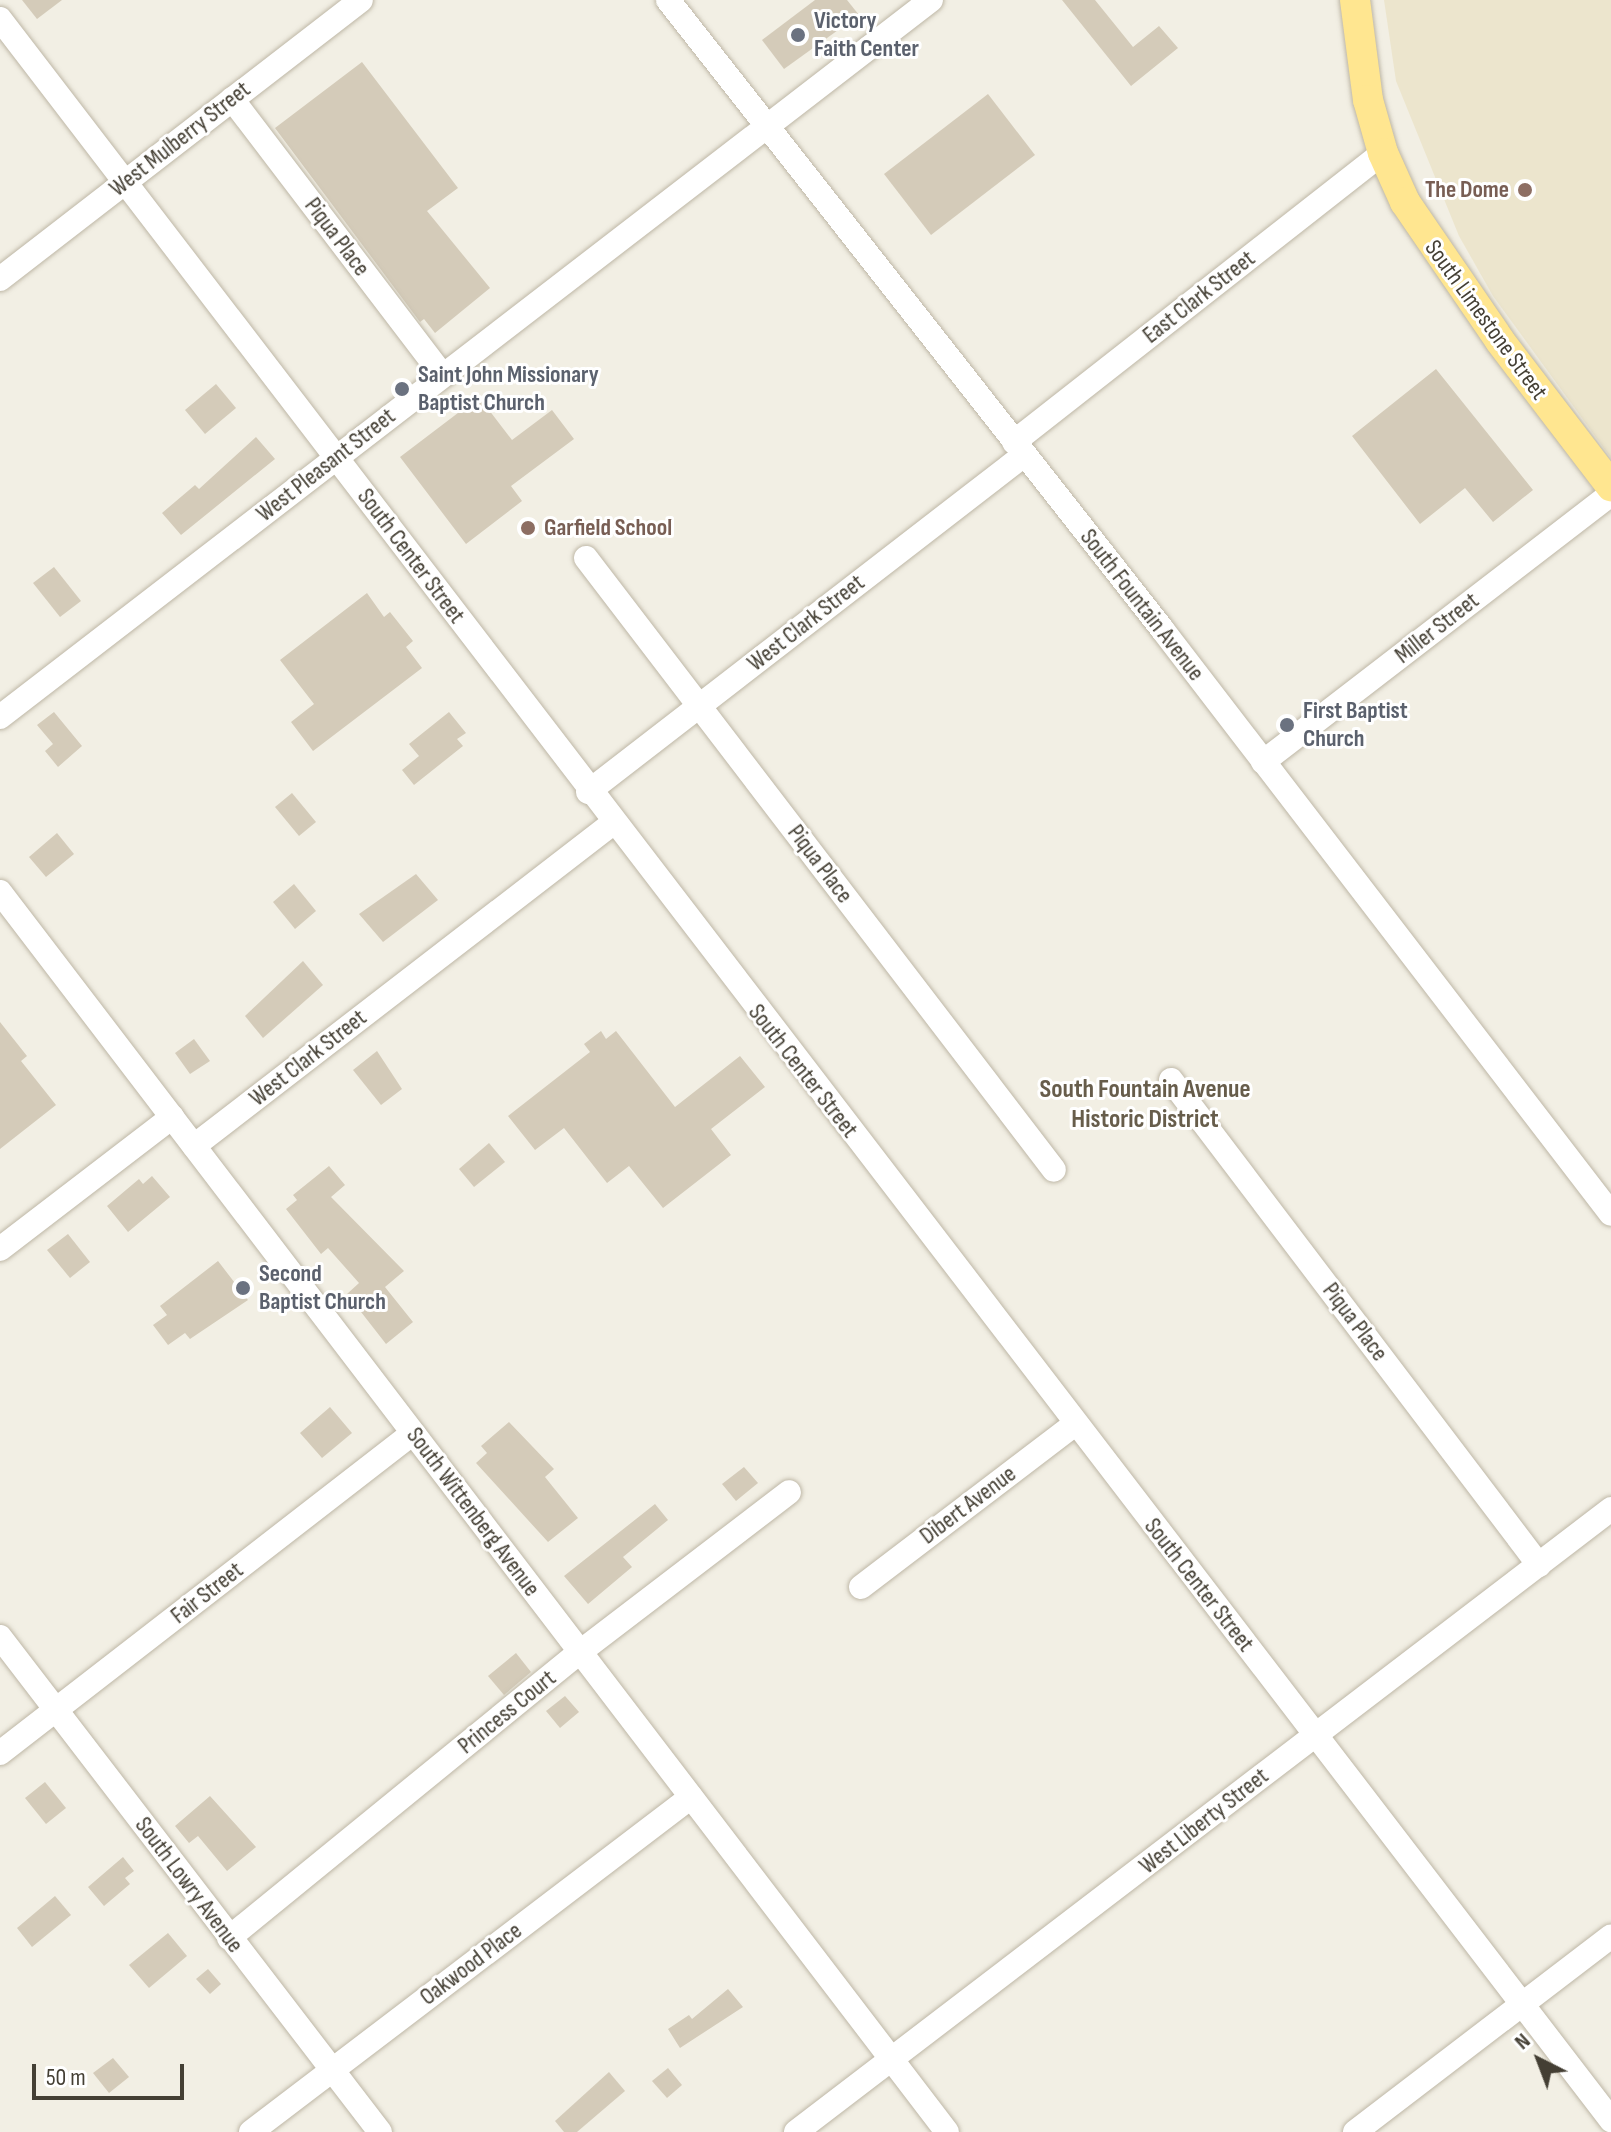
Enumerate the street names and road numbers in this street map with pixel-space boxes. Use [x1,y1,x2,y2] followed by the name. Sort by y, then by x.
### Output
[104,75,256,203] street label: West Mulberry Street
[298,192,376,282] street label: Piqua Place
[1418,235,1554,405] street label: South Limestone Street
[1137,244,1261,350] street label: East Clark Street
[251,402,401,528] street label: West Pleasant Street
[351,483,471,629] street label: South Center Street
[1074,523,1210,687] street label: South Fountain Avenue
[742,568,870,678] street label: West Clark Street
[1389,586,1485,670] street label: Miller Street
[781,819,859,909] street label: Piqua Place
[742,999,864,1143] street label: South Center Street
[244,1003,372,1113] street label: West Clark Street
[1316,1277,1394,1367] street label: Piqua Place
[400,1422,546,1602] street label: South Wittenberg Avenue
[914,1460,1022,1550] street label: Dibert Avenue
[1138,1513,1260,1657] street label: South Center Street
[165,1556,249,1630] street label: Fair Street
[452,1664,562,1760] street label: Princess Court
[1134,1762,1274,1880] street label: West Liberty Street
[129,1811,249,1959] street label: South Lowry Avenue
[414,1916,528,2012] street label: Oakwood Place

